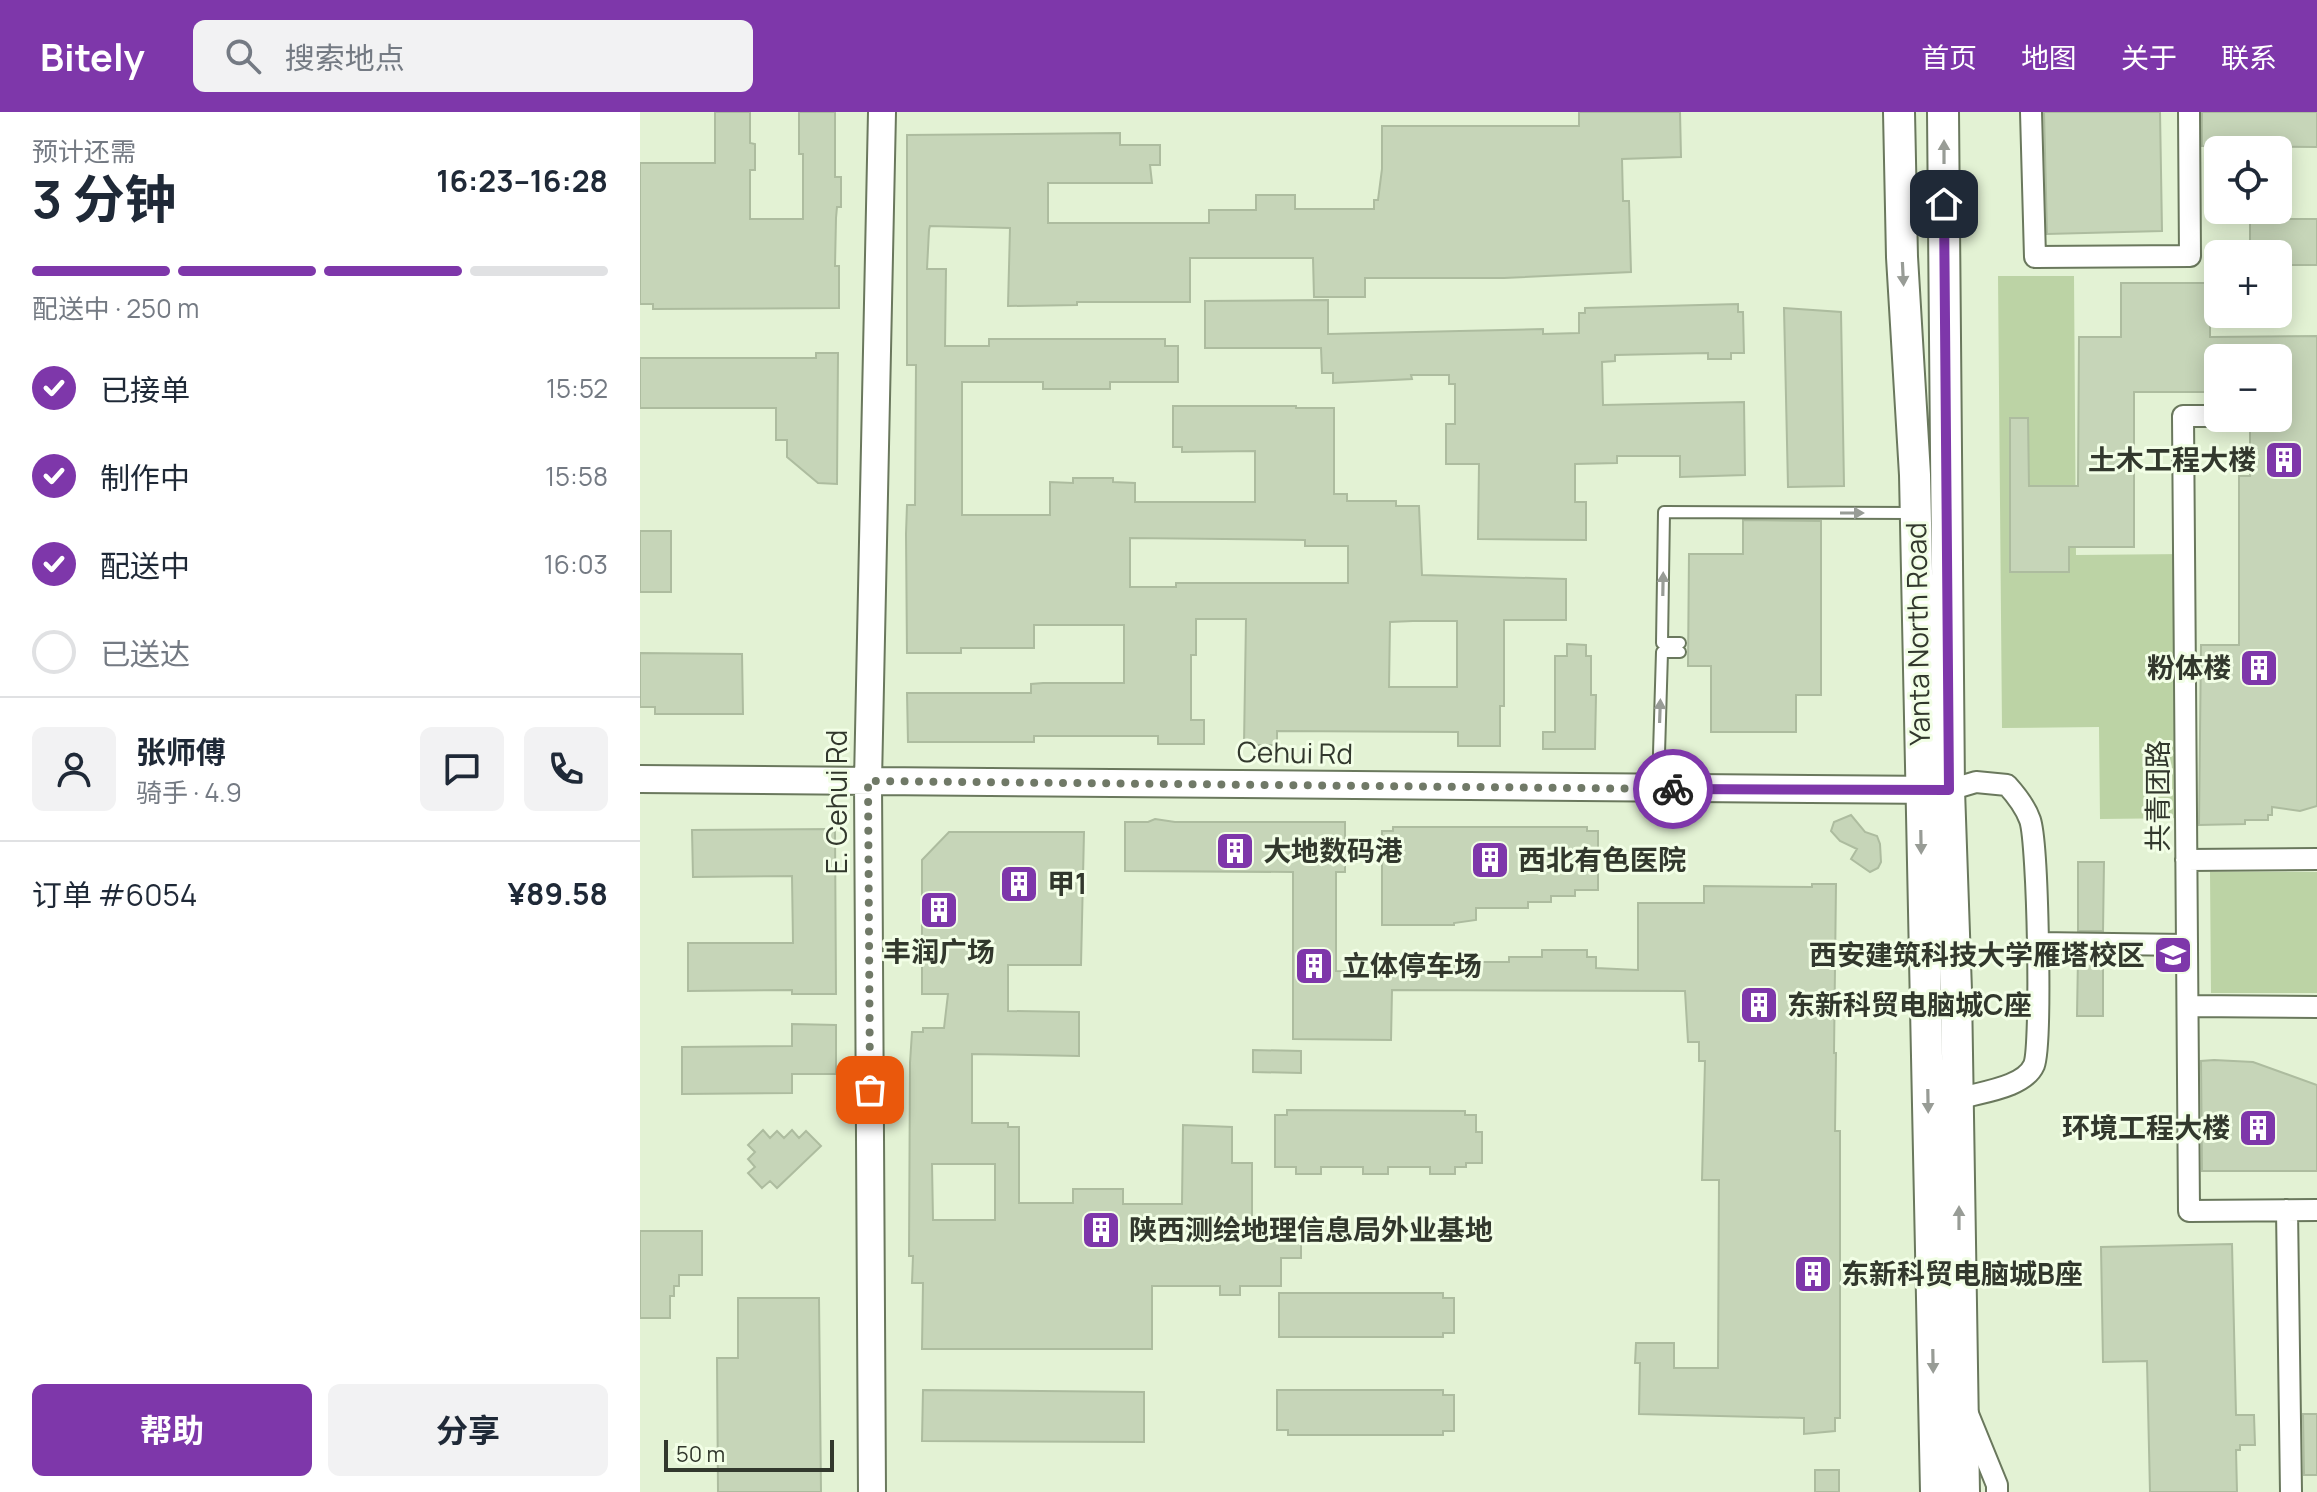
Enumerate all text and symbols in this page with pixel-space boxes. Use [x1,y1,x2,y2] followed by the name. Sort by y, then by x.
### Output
[193,20,753,92] search box
[40,30,145,82] text: Bitely
[221,34,265,78] icon: search
[285,37,405,78] text: 搜索地点
[1921,38,1977,76] text: 首页
[2021,38,2077,76] text: 地图
[2121,38,2177,76] text: 关于
[2221,38,2277,76] text: 联系
[32,133,136,169] text: 预计还需
[2204,136,2292,432] map controls
[2204,136,2292,224] button: locate
[1937,139,1950,164] one-way arrow
[436,160,608,201] text: 16:23–16:28
[32,163,177,234] text: 3 分钟
[1910,170,1978,238] pin
[1922,182,1966,226] icon: home
[2204,240,2292,328] button: +
[1897,262,1910,287] one-way arrow
[32,290,199,326] text: 配送中 · 250 m
[2204,344,2292,432] button: −
[32,366,76,410] icon: check
[100,369,190,410] text: 已接单
[546,370,608,406] text: 15:52
[2263,439,2305,481] building icon: 土木工程大楼
[2088,440,2256,478] place label: 土木工程大楼
[32,454,76,498] icon: check
[100,457,190,498] text: 制作中
[545,458,608,494] text: 15:58
[1840,507,1865,519] one-way arrow
[1896,522,1938,746] street label: Yanta North Road
[32,542,76,586] icon: check
[100,545,190,586] text: 配送中
[544,546,608,582] text: 16:03
[1656,571,1669,596] one-way arrow
[100,633,190,674] text: 已送达
[2238,647,2280,689] building icon: 粉体楼
[2147,648,2231,686] place label: 粉体楼
[1654,698,1667,723] one-way arrow
[32,727,116,811] button: person
[420,727,504,811] button: chat
[524,727,608,811] button: phone
[817,730,855,874] street label: E. Cehui Rd
[136,731,226,772] text: 张师傅
[1237,732,1353,772] street label: Cehui Rd
[2138,740,2176,852] street label: 共青团路
[1633,749,1713,829] courier
[1651,767,1695,811] icon: bike
[136,774,242,810] text: 骑手 · 4.9
[1214,830,1256,872] building icon: 大地数码港
[1915,830,1928,855] one-way arrow
[1263,831,1403,869] place label: 大地数码港
[1469,839,1511,881] building icon: 西北有色医院
[1518,840,1686,878] place label: 西北有色医院
[998,863,1040,905] building icon: 甲1
[1047,864,1087,902] place label: 甲1
[508,873,608,914] text: ¥89.58
[32,874,198,915] text: 订单 #6054
[918,889,960,931] building icon: 丰润广场
[883,932,995,970] place label: 丰润广场
[2152,934,2194,976] school or university icon: 西安建筑科技大学雁塔校区
[1809,935,2145,973] place label: 西安建筑科技大学雁塔校区
[1293,945,1335,987] building icon: 立体停车场
[1342,946,1482,984] place label: 立体停车场
[1738,984,1780,1026] building icon: 东新科贸电脑城C座
[1787,985,2032,1023] place label: 东新科贸电脑城C座
[836,1056,904,1124] pin
[848,1068,892,1112] icon: bag
[1921,1089,1934,1114] one-way arrow
[2237,1107,2279,1149] building icon: 环境工程大楼
[2062,1108,2230,1146] place label: 环境工程大楼
[1953,1205,1965,1230] one-way arrow
[1080,1209,1122,1251] building icon: 陕西测绘地理信息局外业基地
[1129,1210,1493,1248] place label: 陕西测绘地理信息局外业基地
[1792,1253,1834,1295] building icon: 东新科贸电脑城B座
[1841,1254,2083,1292] place label: 东新科贸电脑城B座
[1927,1349,1940,1374] one-way arrow
[32,1384,312,1476] button: 帮助
[328,1384,608,1476] button: 分享
[664,1436,834,1472] scale bar
[676,1439,725,1469] text: 50 m

